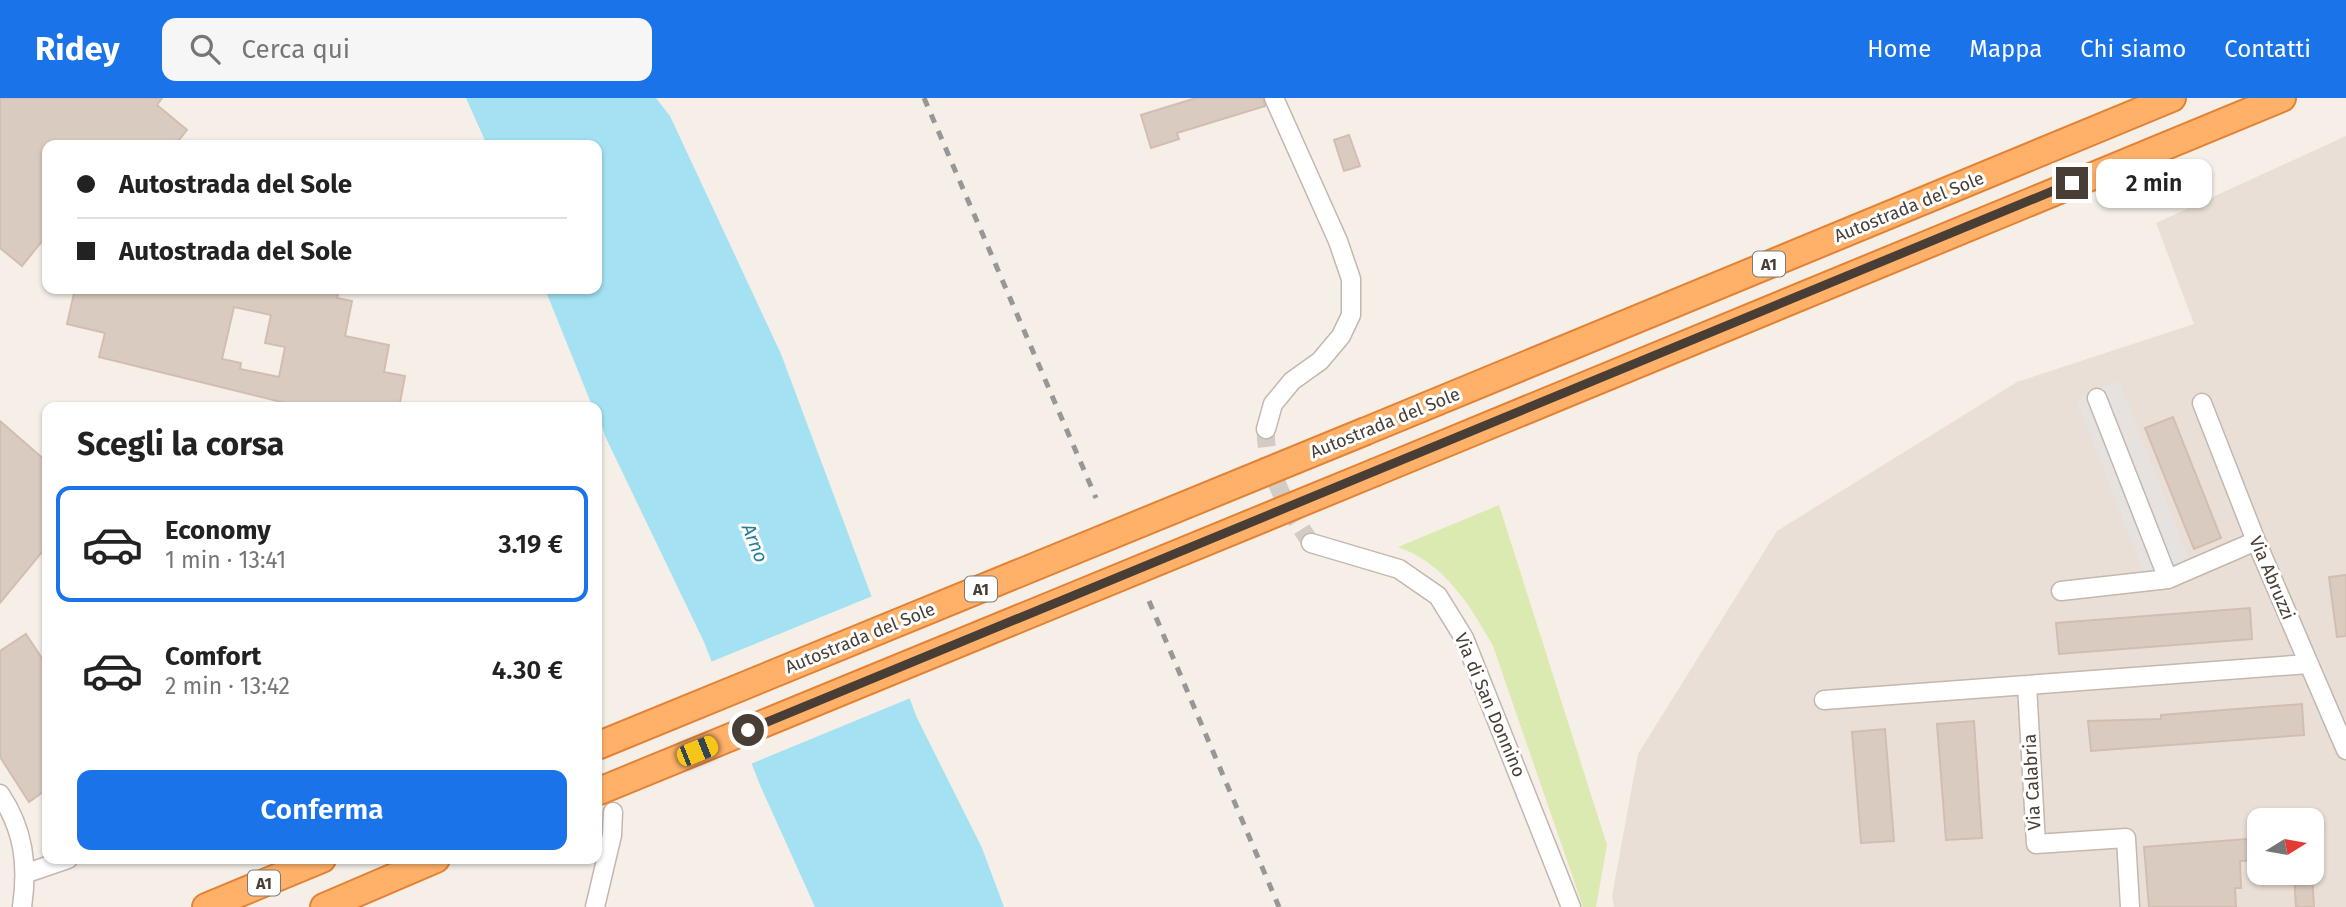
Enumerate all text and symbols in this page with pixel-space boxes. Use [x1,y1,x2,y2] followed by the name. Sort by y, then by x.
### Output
[162,18,652,81] search box
[35,29,120,69] text: Ridey
[186,30,224,68] icon: search
[242,34,350,65] text: Cerca qui
[1867,35,1931,63] text: Home
[1969,35,2042,63] text: Mappa
[2080,35,2186,63] text: Chi siamo
[2224,35,2311,63] text: Contatti
[2096,158,2212,208] callout: 2 min
[1831,167,1987,247] street label: Autostrada del Sole
[2056,167,2088,199] route end
[119,169,352,200] text: Autostrada del Sole
[2126,169,2182,197] text: 2 min
[119,236,352,267] text: Autostrada del Sole
[1753,252,1785,276] road number: A1
[1307,383,1463,463] street label: Autostrada del Sole
[77,425,284,463] text: Scegli la corsa
[81,513,144,576] icon: car
[165,515,271,546] text: Economy
[736,519,773,566] water label: Arno
[498,529,563,560] text: 3.19 €
[2245,533,2299,623] street label: Via Abruzzi
[165,546,286,574] text: 1 min · 13:41
[965,576,997,602] road number: A1
[782,598,938,678] street label: Autostrada del Sole
[1450,630,1530,780] street label: Via di San Donnino
[81,639,144,702] icon: car
[165,641,261,672] text: Comfort
[492,655,563,686] text: 4.30 €
[165,672,290,700] text: 2 min · 13:42
[732,714,764,746] route start
[674,733,721,769] car
[2018,733,2046,831] street label: Via Calabria
[77,770,567,850] button: Conferma
[2247,808,2324,886] north arrow
[2247,808,2324,885] map controls
[248,870,280,896] road number: A1

